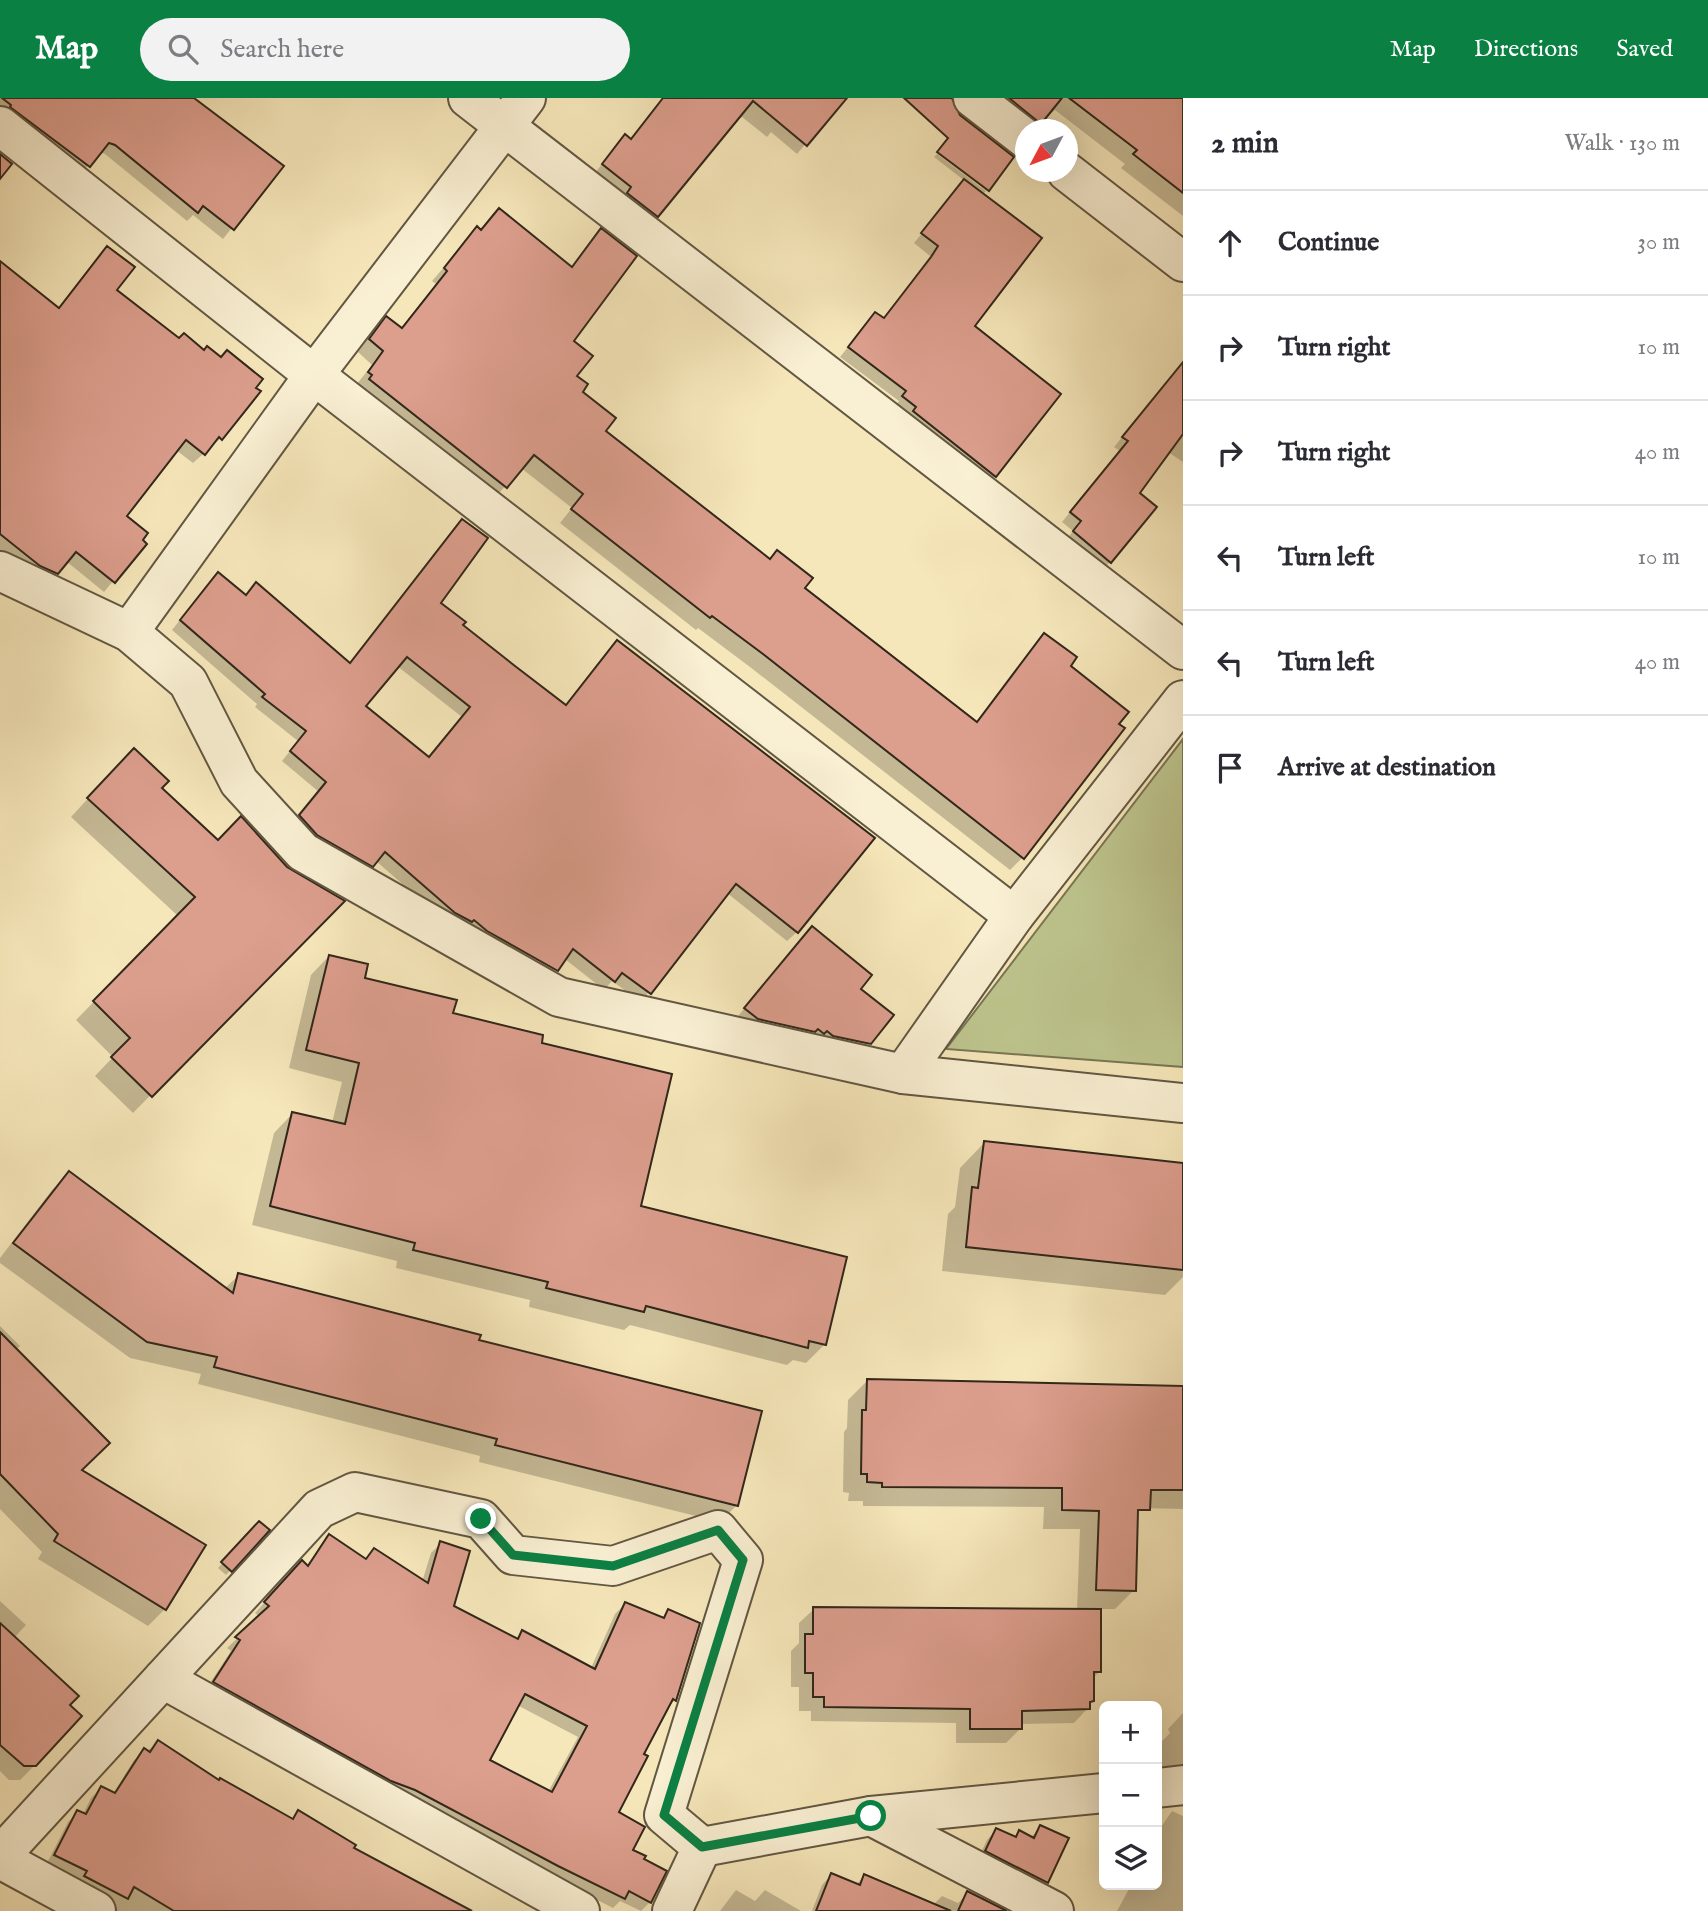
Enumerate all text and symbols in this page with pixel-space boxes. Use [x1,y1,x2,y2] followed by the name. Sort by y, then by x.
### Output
[140,18,630,81] search box
[35,28,98,70] text: Map
[164,30,202,68] icon: search
[220,33,344,66] text: Search here
[1390,34,1436,65] text: Map
[1474,34,1578,65] text: Directions
[1616,34,1673,65] text: Saved
[1015,119,1078,182] north arrow
[1211,125,1279,163] text: 2 min
[1565,129,1680,158] text: Walk · 130 m
[1211,224,1249,262] icon: ahead
[1278,226,1379,259] text: Continue
[1637,228,1680,257] text: 30 m
[1211,329,1249,367] icon: right
[1278,331,1391,364] text: Turn right
[1637,333,1680,362] text: 10 m
[1211,434,1249,472] icon: right
[1278,436,1391,469] text: Turn right
[1635,438,1680,467] text: 40 m
[1211,539,1249,577] icon: left
[1278,541,1375,574] text: Turn left
[1637,543,1680,572] text: 10 m
[1211,644,1249,682] icon: left
[1278,646,1375,679] text: Turn left
[1635,648,1680,677] text: 40 m
[1211,749,1249,787] icon: arrive
[1278,751,1496,784] text: Arrive at destination
[465,1503,496,1534] route end
[1099,1701,1162,1890] map controls
[1099,1701,1162,1764] button: +
[1099,1764,1162,1827] button: −
[855,1800,886,1831] route start
[1099,1827,1162,1890] button: layers

